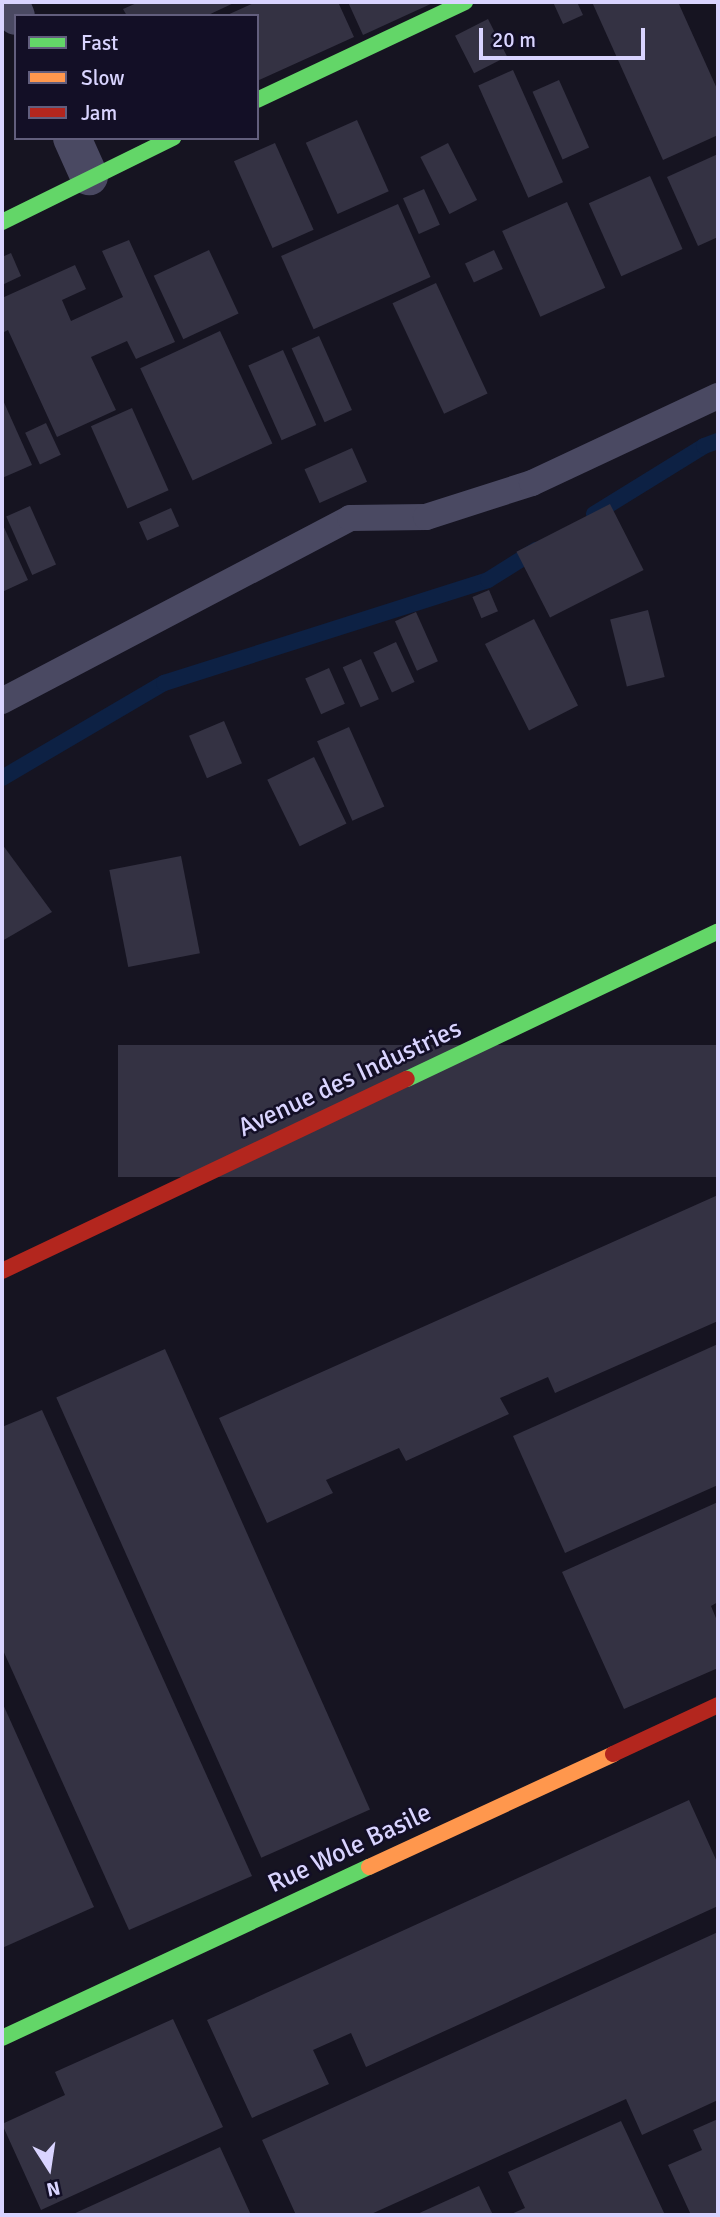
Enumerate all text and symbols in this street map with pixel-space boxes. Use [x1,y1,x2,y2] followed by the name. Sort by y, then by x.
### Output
[14,14,259,140] legend
[482,14,648,58] scale bar
[492,27,536,53] text: 20 m
[81,30,118,56] text: Fast
[81,65,125,91] text: Slow
[81,100,117,126] text: Jam
[233,1014,467,1144] street label: Avenue des Industries
[263,1798,437,1900] street label: Rue Wole Basile
[14,2133,84,2203] north arrow
[44,2175,62,2202] text: N

